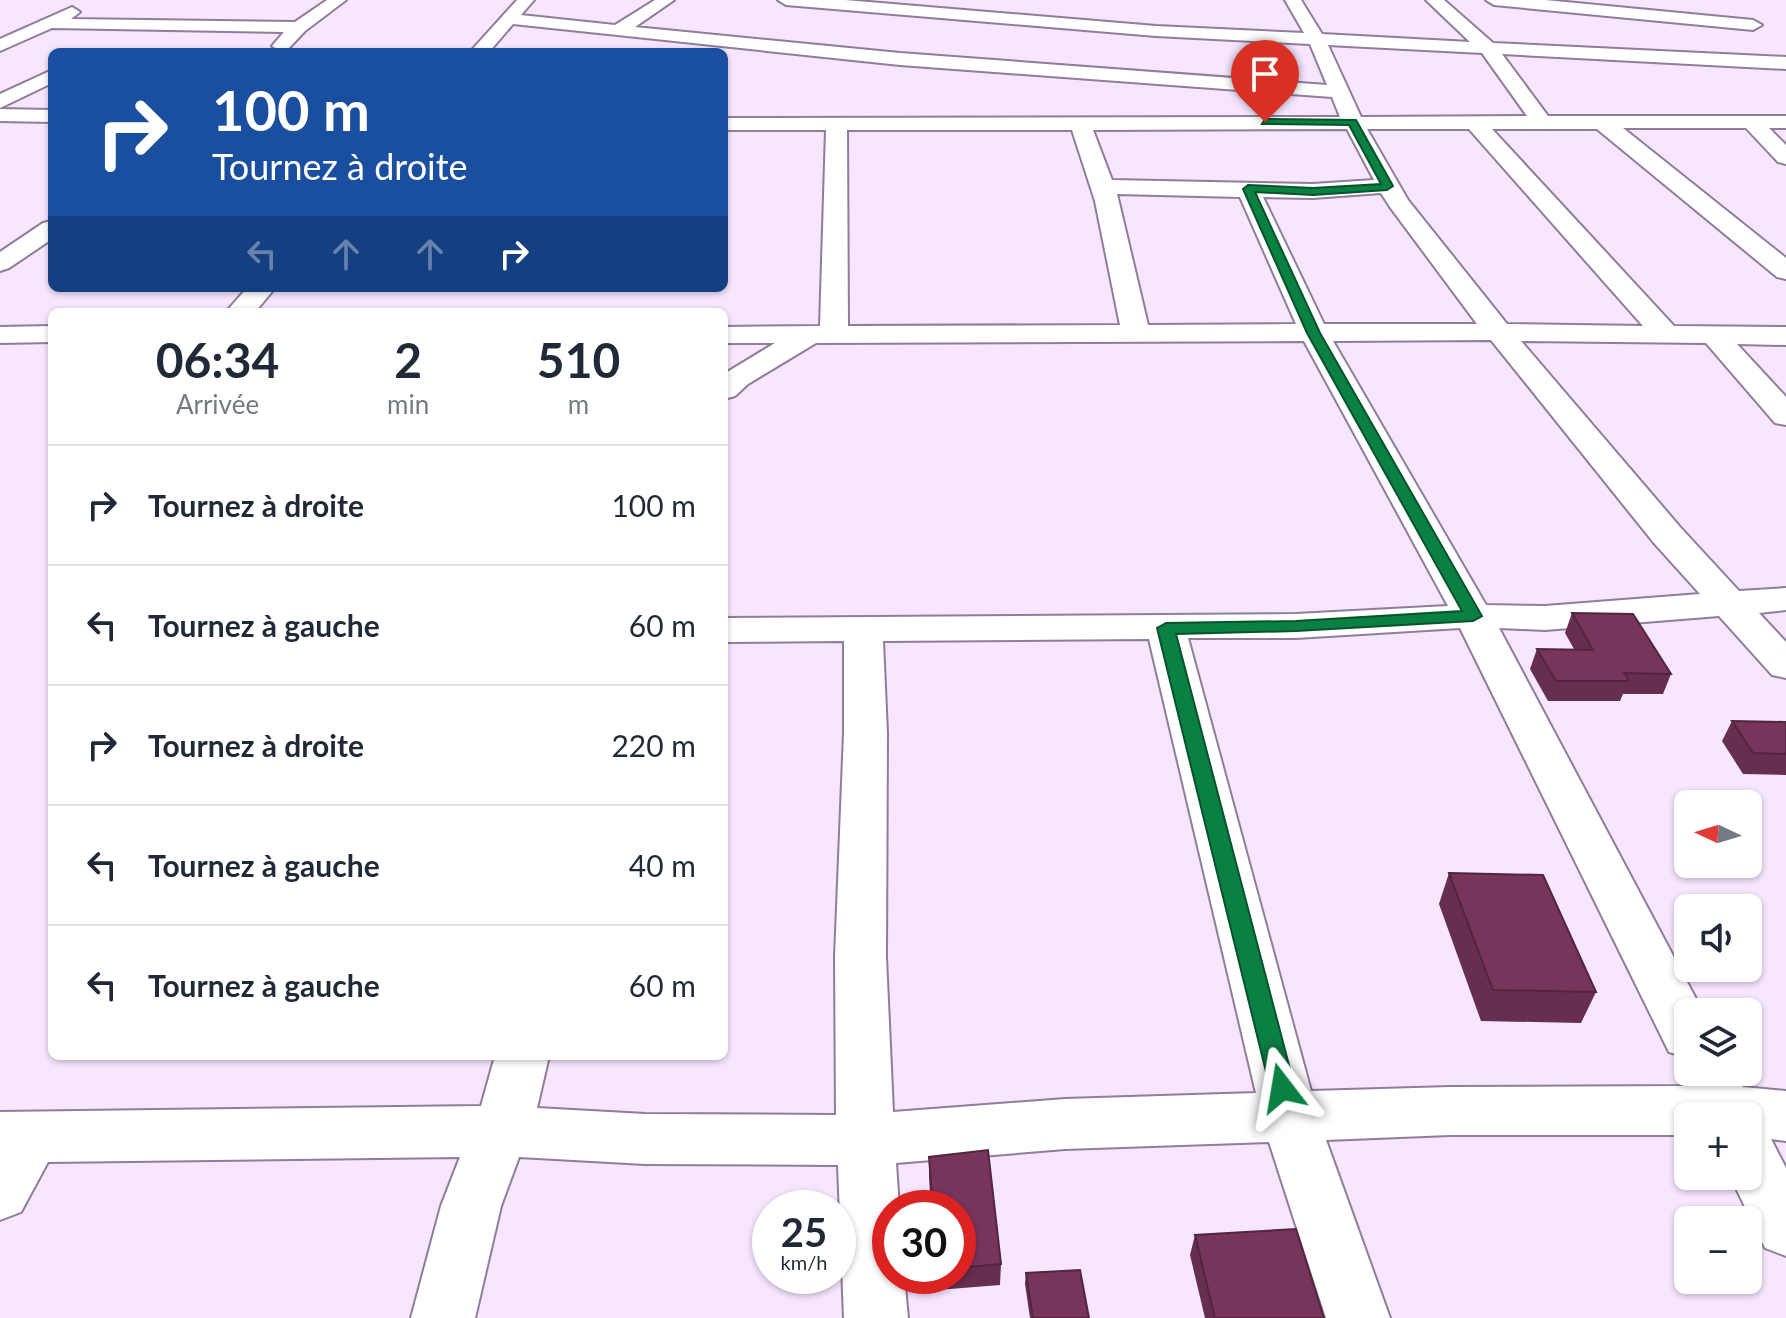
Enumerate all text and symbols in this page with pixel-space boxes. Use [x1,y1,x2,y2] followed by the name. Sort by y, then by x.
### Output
[1231,40,1299,122] pin
[1243,52,1287,96] icon: arrive
[212,76,370,143] text: 100 m
[80,80,184,184] icon: right
[212,144,468,188] text: Tournez à droite
[240,232,284,276] icon: left
[324,232,368,276] icon: ahead
[408,232,452,276] icon: ahead
[492,232,536,276] icon: right
[156,331,279,388] text: 06:34
[394,331,422,388] text: 2
[537,331,620,388] text: 510
[176,388,259,420] text: Arrivée
[387,388,429,420] text: min
[568,388,589,420] text: m
[80,483,124,527] icon: right
[148,487,364,523] text: Tournez à droite
[611,487,696,523] text: 100 m
[80,603,124,647] icon: left
[148,607,380,643] text: Tournez à gauche
[629,607,696,643] text: 60 m
[80,723,124,767] icon: right
[148,727,364,763] text: Tournez à droite
[611,727,696,763] text: 220 m
[1674,790,1762,878] north arrow
[1674,790,1762,1294] map controls
[80,843,124,887] icon: left
[148,847,380,883] text: Tournez à gauche
[629,847,696,883] text: 40 m
[1674,894,1762,982] button: sound
[80,963,124,1007] icon: left
[148,967,380,1003] text: Tournez à gauche
[629,967,696,1003] text: 60 m
[1674,998,1762,1086] button: layers
[1240,1046,1324,1130] position arrow
[1674,1102,1762,1190] button: +
[872,1190,976,1294] speed limit sign: 30
[1674,1206,1762,1294] button: −
[781,1208,827,1256] text: 25
[781,1250,827,1274] text: km/h

